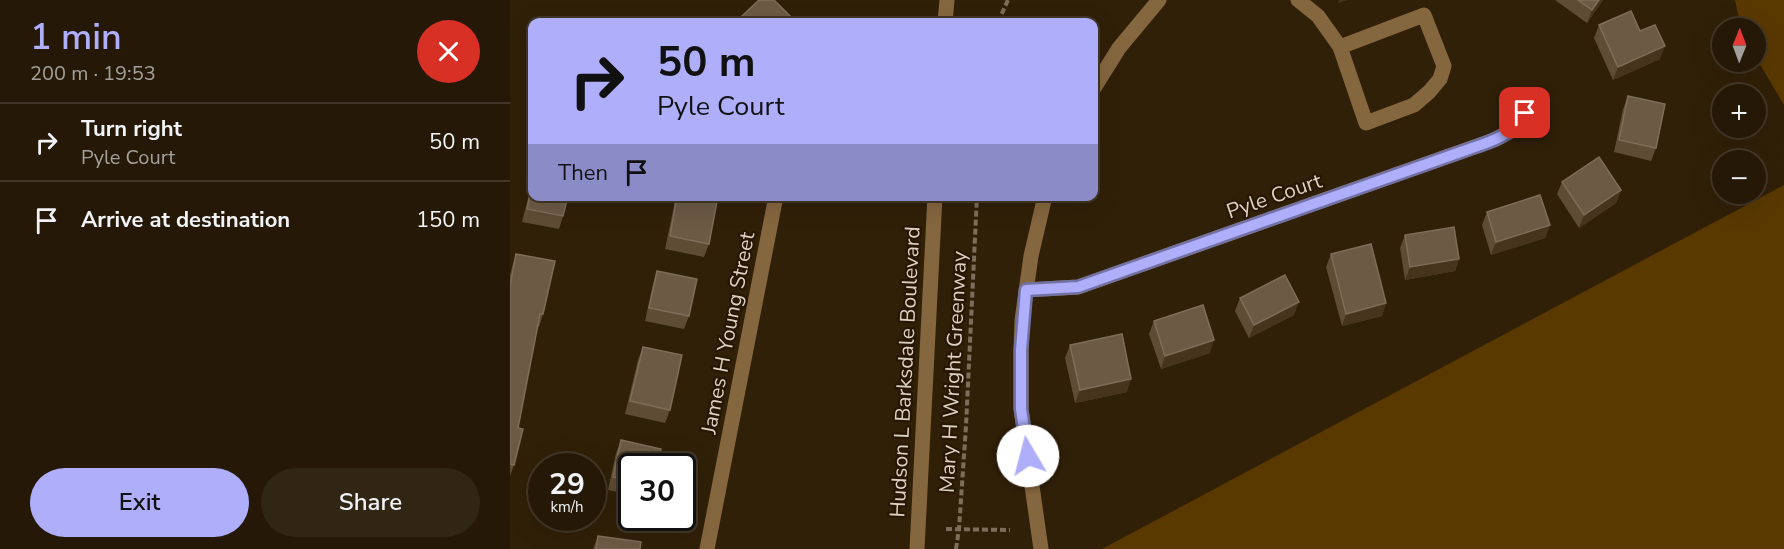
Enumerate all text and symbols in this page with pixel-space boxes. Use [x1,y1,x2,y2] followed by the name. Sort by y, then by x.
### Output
[30,13,122,62] text: 1 min
[1712,18,1766,72] north arrow
[1712,18,1766,204] map controls
[417,20,480,83] button: close
[657,34,756,91] text: 50 m
[558,42,636,120] icon: right
[30,60,156,87] text: 200 m · 19:53
[1712,84,1766,138] button: +
[1499,87,1550,138] pin
[657,88,784,125] text: Pyle Court
[1508,96,1541,129] icon: arrive
[81,114,182,144] text: Turn right
[30,126,63,159] icon: right
[429,127,480,157] text: 50 m
[81,144,175,171] text: Pyle Court
[1712,150,1766,204] button: −
[620,156,653,189] icon: arrive
[558,158,608,188] text: Then
[1223,166,1326,225] street label: Pyle Court
[30,204,63,237] icon: arrive
[81,205,290,235] text: Arrive at destination
[416,205,480,235] text: 150 m
[883,226,927,518] street label: Hudson L Barksdale Boulevard
[694,229,761,437] street label: James H Young Street
[933,250,973,494] street label: Mary H Wright Greenway
[996,424,1060,488] position arrow
[618,453,696,531] speed limit sign: 30
[549,464,585,505] text: 29
[30,468,249,537] button: Exit
[261,468,480,537] button: Share
[550,497,584,517] text: km/h

